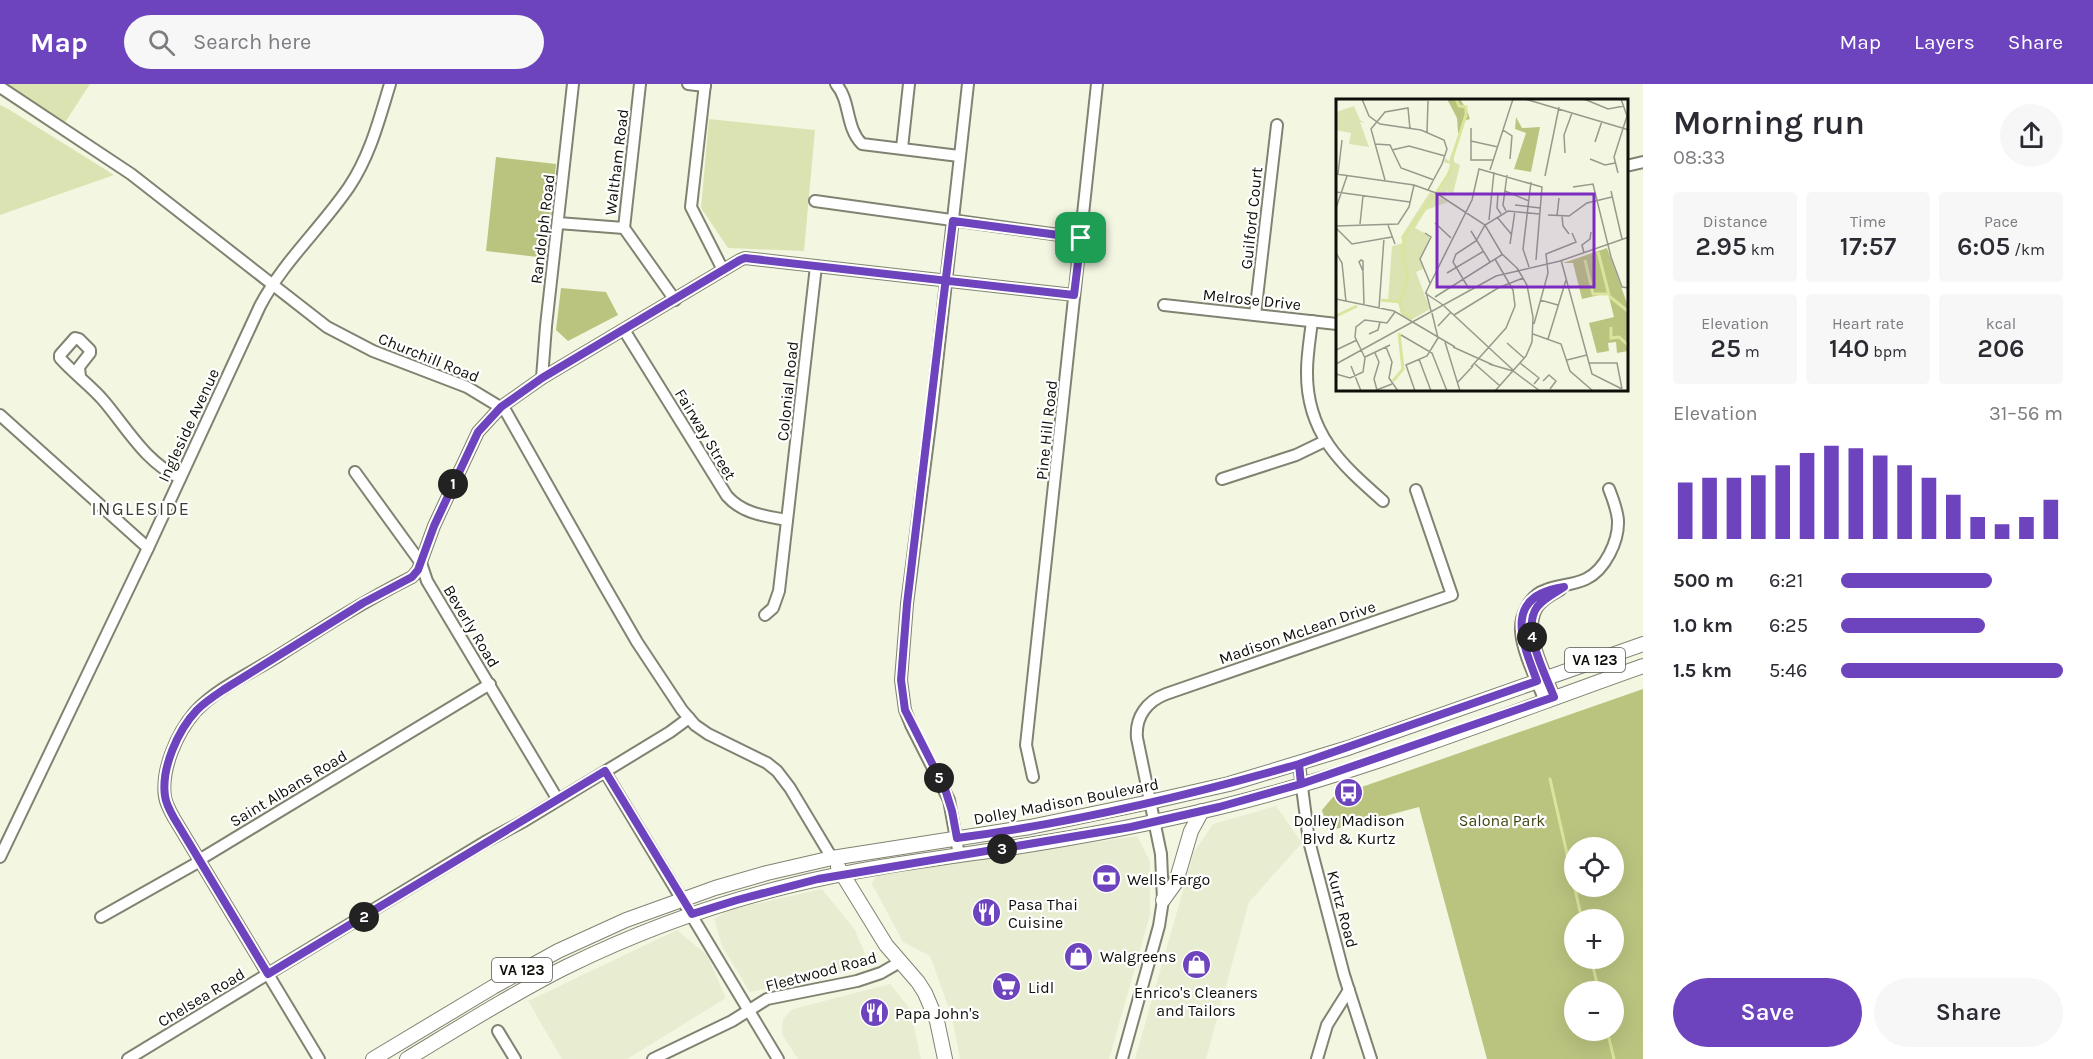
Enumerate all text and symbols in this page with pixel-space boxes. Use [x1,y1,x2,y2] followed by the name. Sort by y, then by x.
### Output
[124,15,544,69] search box
[30,26,88,59] text: Map
[145,26,178,59] icon: search
[193,29,311,55] text: Search here
[1839,30,1881,54] text: Map
[1914,30,1975,54] text: Layers
[2008,30,2063,54] text: Share
[1336,99,1628,392] inset map
[1673,104,1865,142] text: Morning run
[2000,104,2063,167] button: share
[601,108,632,216] street label: Waltham Road
[1673,146,1725,169] text: 08:33
[1237,166,1266,270] street label: Guilford Court
[526,173,559,285] street label: Randolph Road
[1055,212,1106,263] pin
[1703,212,1767,231] text: Distance
[1850,212,1886,231] text: Time
[1984,212,2018,231] text: Pace
[1064,221,1097,254] icon: arrive
[1695,231,1747,262] text: 2.95
[1840,231,1896,262] text: 17:57
[1957,231,2010,262] text: 6:05
[1747,240,1775,259] text: km
[2010,240,2045,259] text: /km
[1202,285,1302,314] street label: Melrose Drive
[1701,314,1769,333] text: Elevation
[1832,314,1904,333] text: Heart rate
[1986,314,2016,333] text: kcal
[376,329,482,386] street label: Churchill Road
[1710,333,1741,364] text: 25
[1829,333,1869,364] text: 140
[1977,333,2025,364] text: 206
[773,340,802,442] street label: Colonial Road
[1741,342,1760,361] text: m
[1869,342,1907,361] text: bpm
[154,365,223,485] street label: Ingleside Avenue
[1032,379,1061,481] street label: Pine Hill Road
[671,385,740,483] street label: Fairway Street
[1673,402,1758,425] text: Elevation
[1989,402,2063,425] text: 31–56 m
[438,469,468,499] pin: 1
[450,474,456,493] text: 1
[92,498,190,520] district label: INGLESIDE
[1673,569,1734,592] text: 500 m
[1769,569,1803,592] text: 6:21
[440,582,504,671] street label: Beverly Road
[1216,597,1378,668] street label: Madison McLean Drive
[1673,614,1733,637] text: 1.0 km
[1769,614,1808,637] text: 6:25
[1517,622,1547,652] pin: 4
[1527,627,1537,646] text: 4
[1565,648,1625,672] road number: VA 123
[1673,659,1732,682] text: 1.5 km
[1769,659,1808,682] text: 5:46
[226,746,350,831] street label: Saint Albans Road
[924,763,954,793] pin: 5
[934,768,944,787] text: 5
[972,774,1160,829] street label: Dolley Madison Boulevard
[1333,776,1365,808] bus stop icon: Dolley Madison Blvd & Kurtz
[1293,811,1405,848] place label: Dolley Madison Blvd & Kurtz
[1459,811,1545,830] park label: Salona Park
[987,834,1017,864] pin: 3
[1564,837,1624,1041] map controls
[1564,837,1624,897] button: locate
[997,839,1007,858] text: 3
[1090,863,1122,895] bank icon: Wells Fargo
[1323,868,1362,950] street label: Kurtz Road
[1127,870,1210,889] place label: Wells Fargo
[1008,895,1078,932] place label: Pasa Thai Cuisine
[971,897,1003,929] restaurant icon: Pasa Thai Cuisine
[349,902,379,932] pin: 2
[359,907,369,926] text: 2
[1564,909,1624,969] button: +
[1063,940,1095,972] shop icon: Walgreens
[763,947,879,995] street label: Fleetwood Road
[1100,947,1176,966] place label: Walgreens
[1180,948,1212,980] shop icon: Enrico's Cleaners and Tailors
[492,958,552,982] road number: VA 123
[154,964,248,1031] street label: Chelsea Road
[991,971,1023,1003] supermarket icon: Lidl
[1028,978,1054,997] place label: Lidl
[1673,978,1862,1047] button: Save
[1874,978,2063,1047] button: Share
[1564,981,1624,1041] button: −
[1134,983,1258,1020] place label: Enrico's Cleaners and Tailors
[858,997,890,1029] restaurant icon: Papa John's
[895,1004,980,1023] place label: Papa John's

